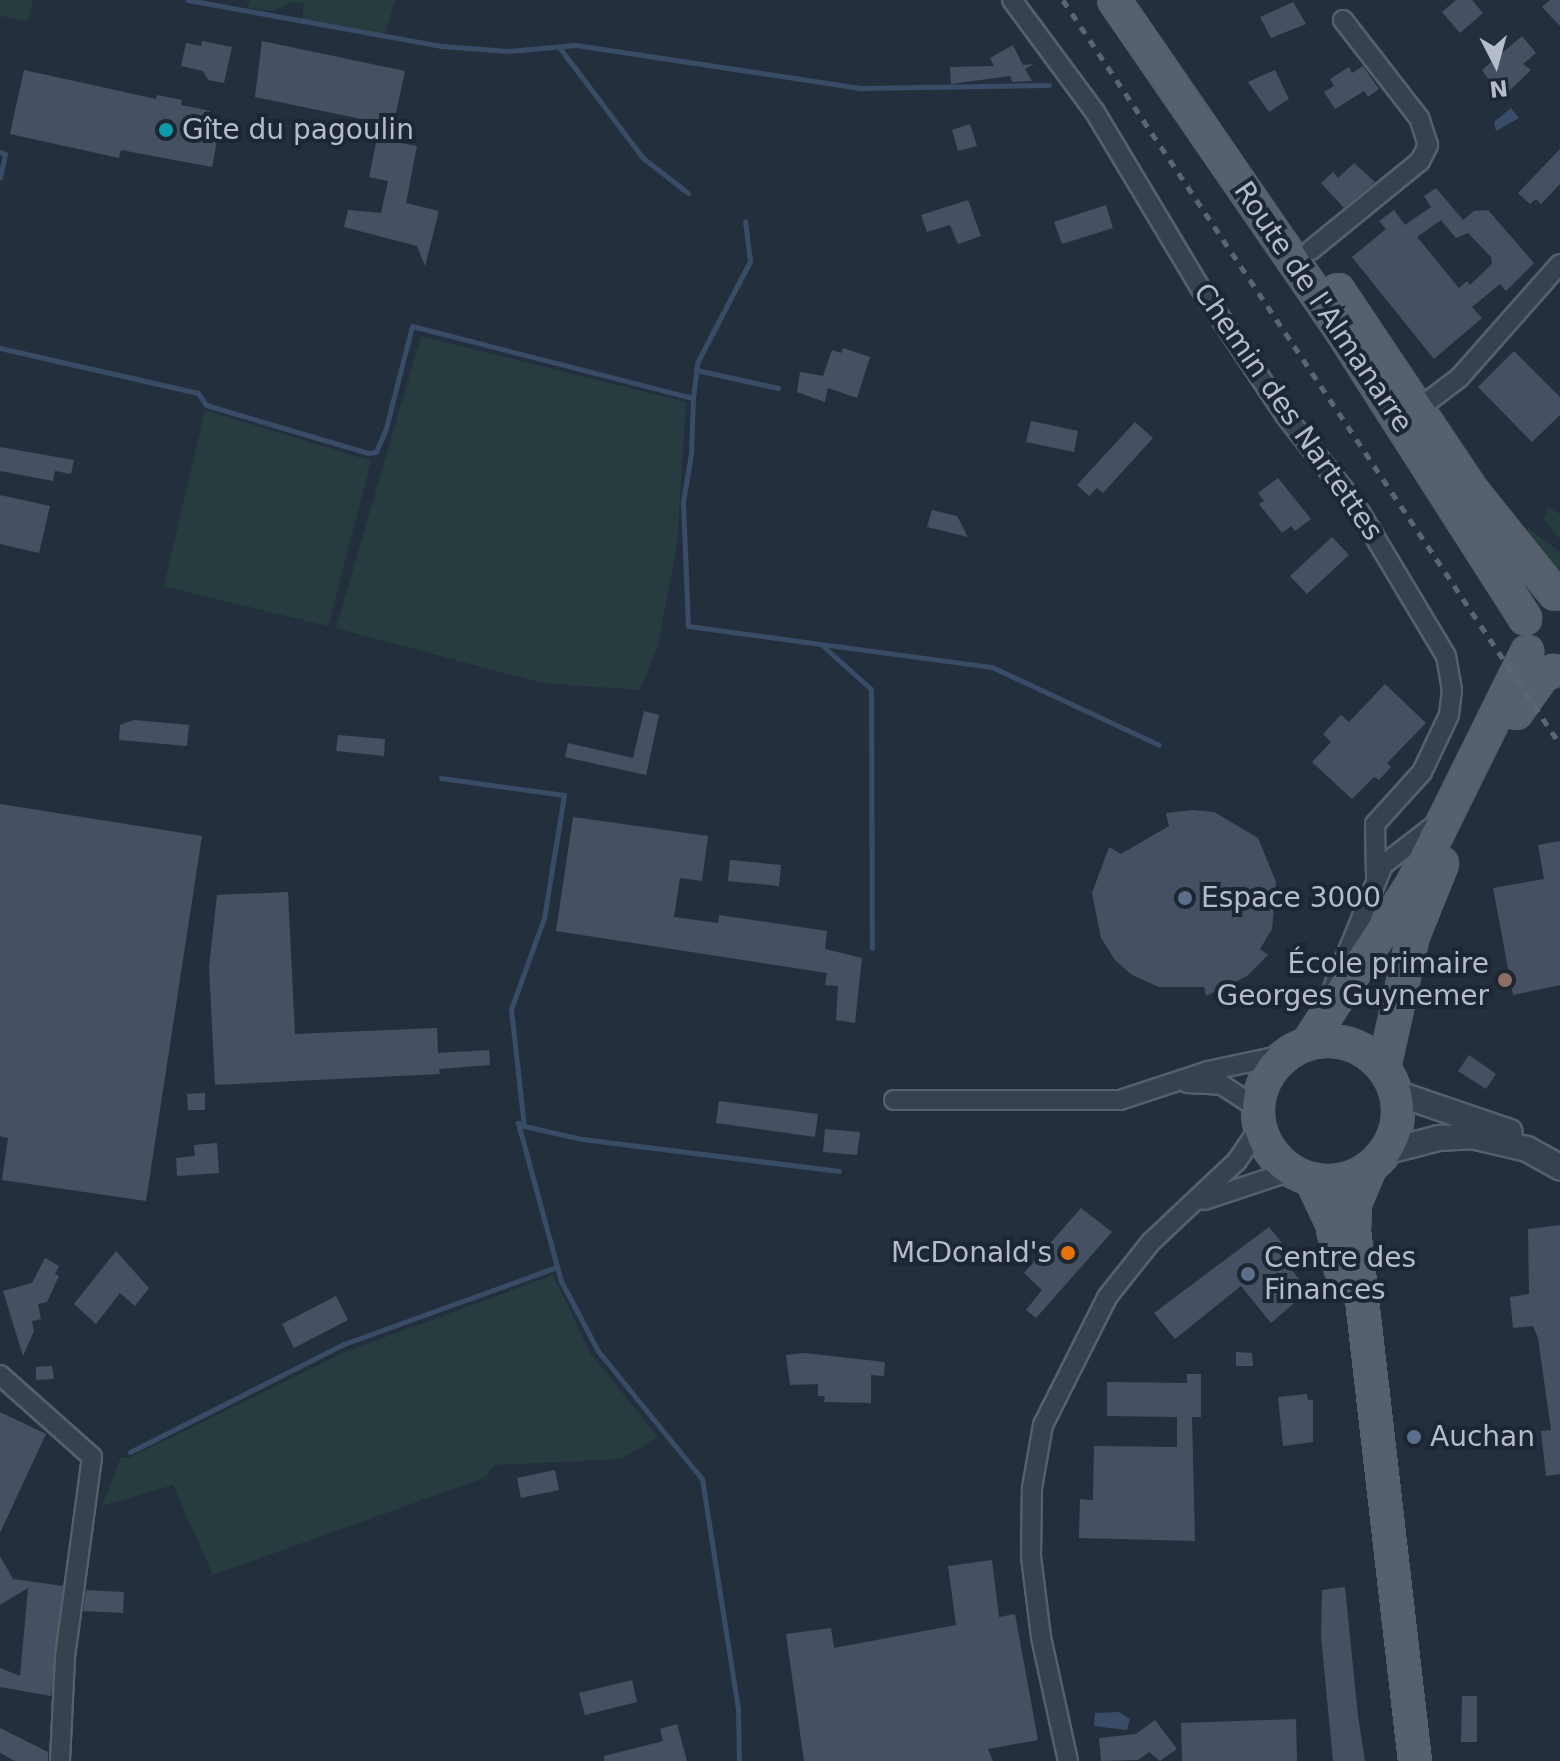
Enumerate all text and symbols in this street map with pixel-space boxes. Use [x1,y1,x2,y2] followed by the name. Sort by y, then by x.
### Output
[1456,24,1536,104] north arrow
[1488,75,1509,102] text: N
[182,113,414,147] place label: Gîte du pagoulin
[157,121,175,139] marker: Gîte du pagoulin
[1227,175,1419,439] street label: Route de l'Almanarre
[1186,277,1390,547] street label: Chemin des Nartettes
[1201,881,1381,915] place label: Espace 3000
[1176,889,1194,907] marker: Espace 3000
[1216,947,1489,1013] place label: École primaire Georges Guynemer
[1496,971,1514,989] marker: École primaire Georges Guynemer
[891,1236,1052,1270] place label: McDonald's
[1264,1241,1416,1307] place label: Centre des Finances
[1059,1244,1077,1262] marker: McDonald's
[1239,1265,1257,1283] marker: Centre des Finances
[1430,1420,1535,1454] place label: Auchan
[1405,1428,1423,1446] marker: Auchan

